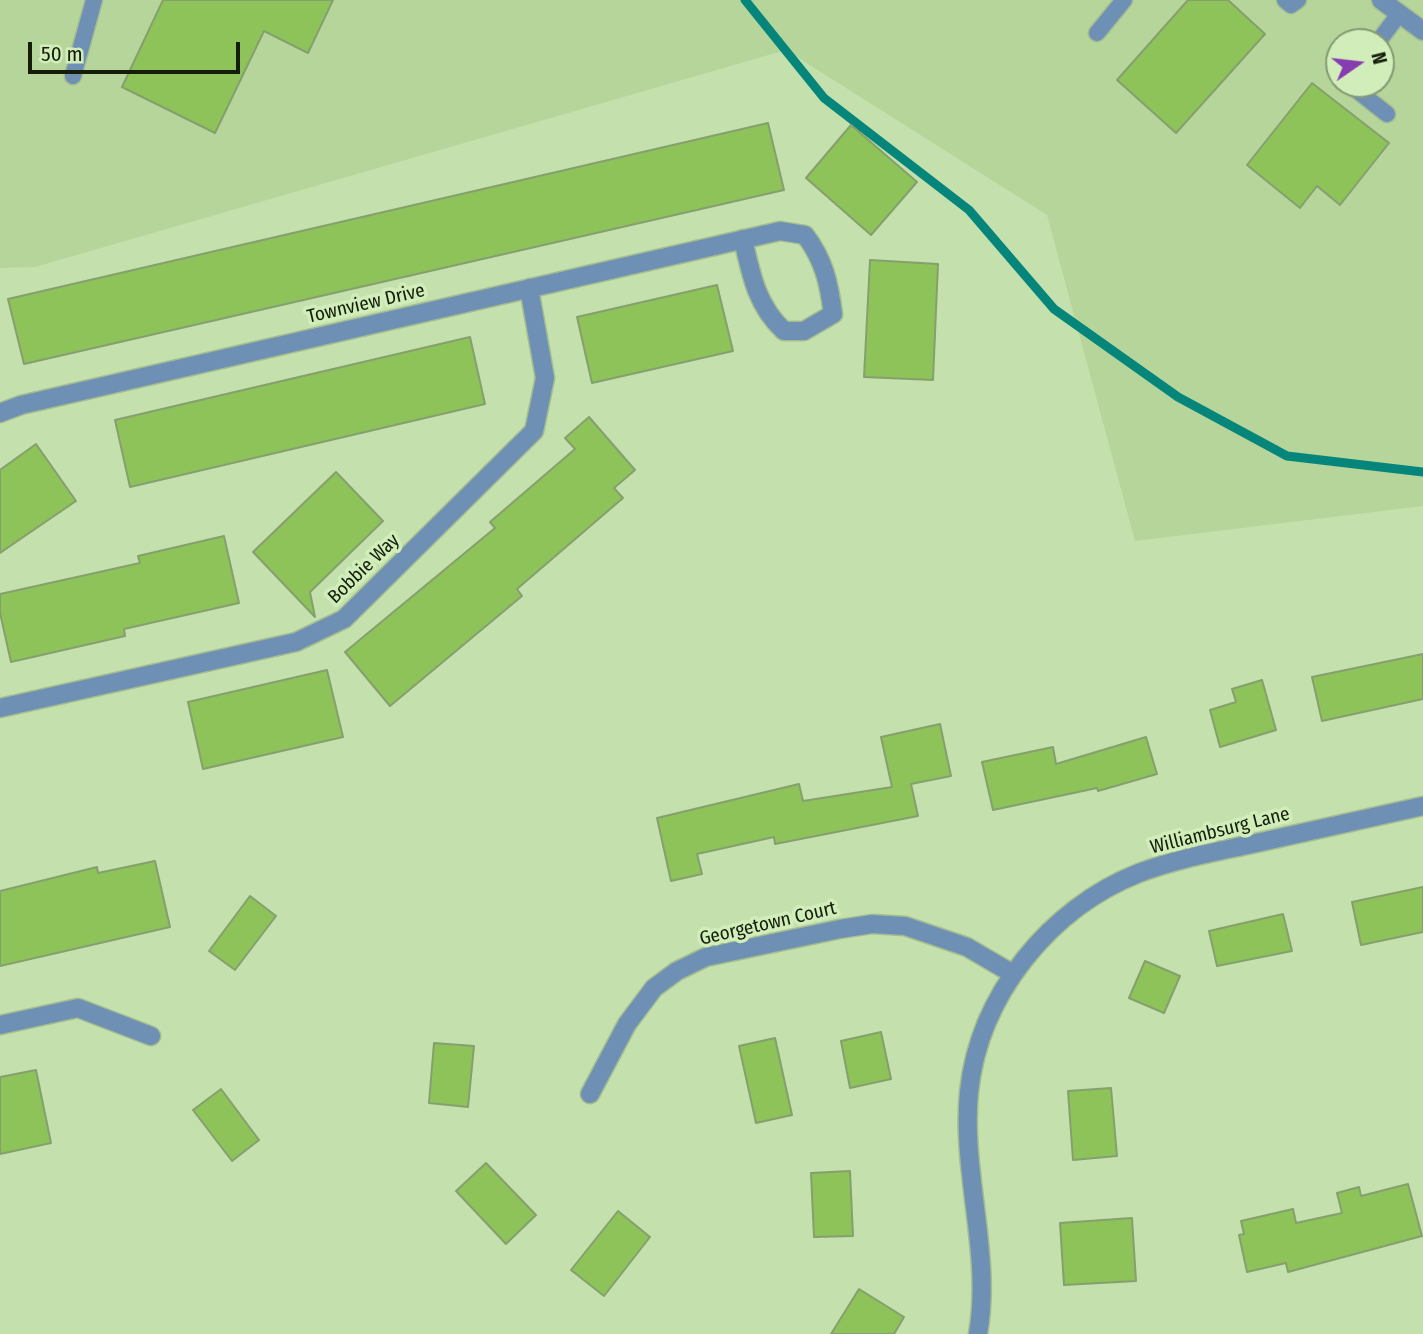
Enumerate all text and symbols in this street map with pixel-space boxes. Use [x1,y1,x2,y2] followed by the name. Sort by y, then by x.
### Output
[32,28,243,72] scale bar
[1325,28,1395,98] north arrow
[41,41,83,67] text: 50 m
[1366,50,1391,67] text: N
[305,279,427,329] street label: Townview Drive
[324,529,404,609] street label: Bobbie Way
[1148,803,1292,859] street label: Williambsurg Lane
[697,897,839,951] street label: Georgetown Court

